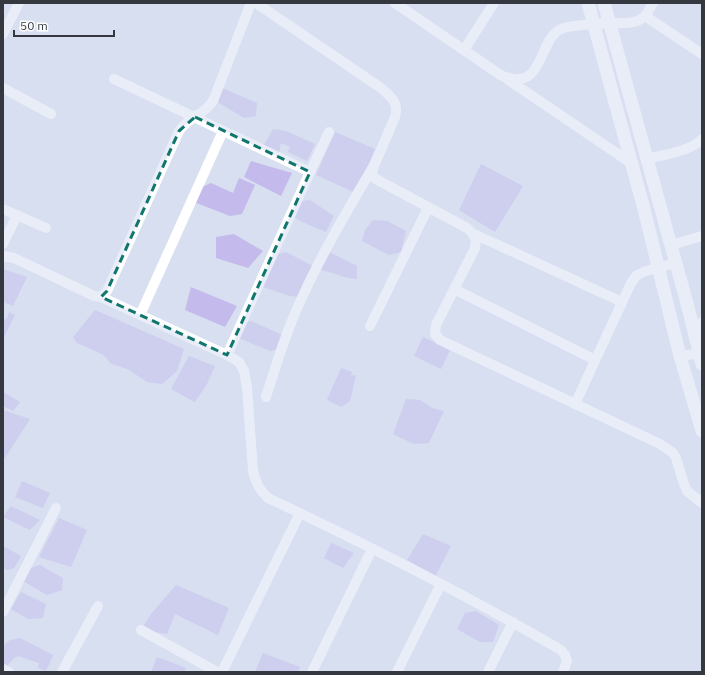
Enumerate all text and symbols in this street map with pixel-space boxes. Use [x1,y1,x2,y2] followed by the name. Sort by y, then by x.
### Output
[14,12,114,38] scale bar
[20,18,48,33] text: 50 m

